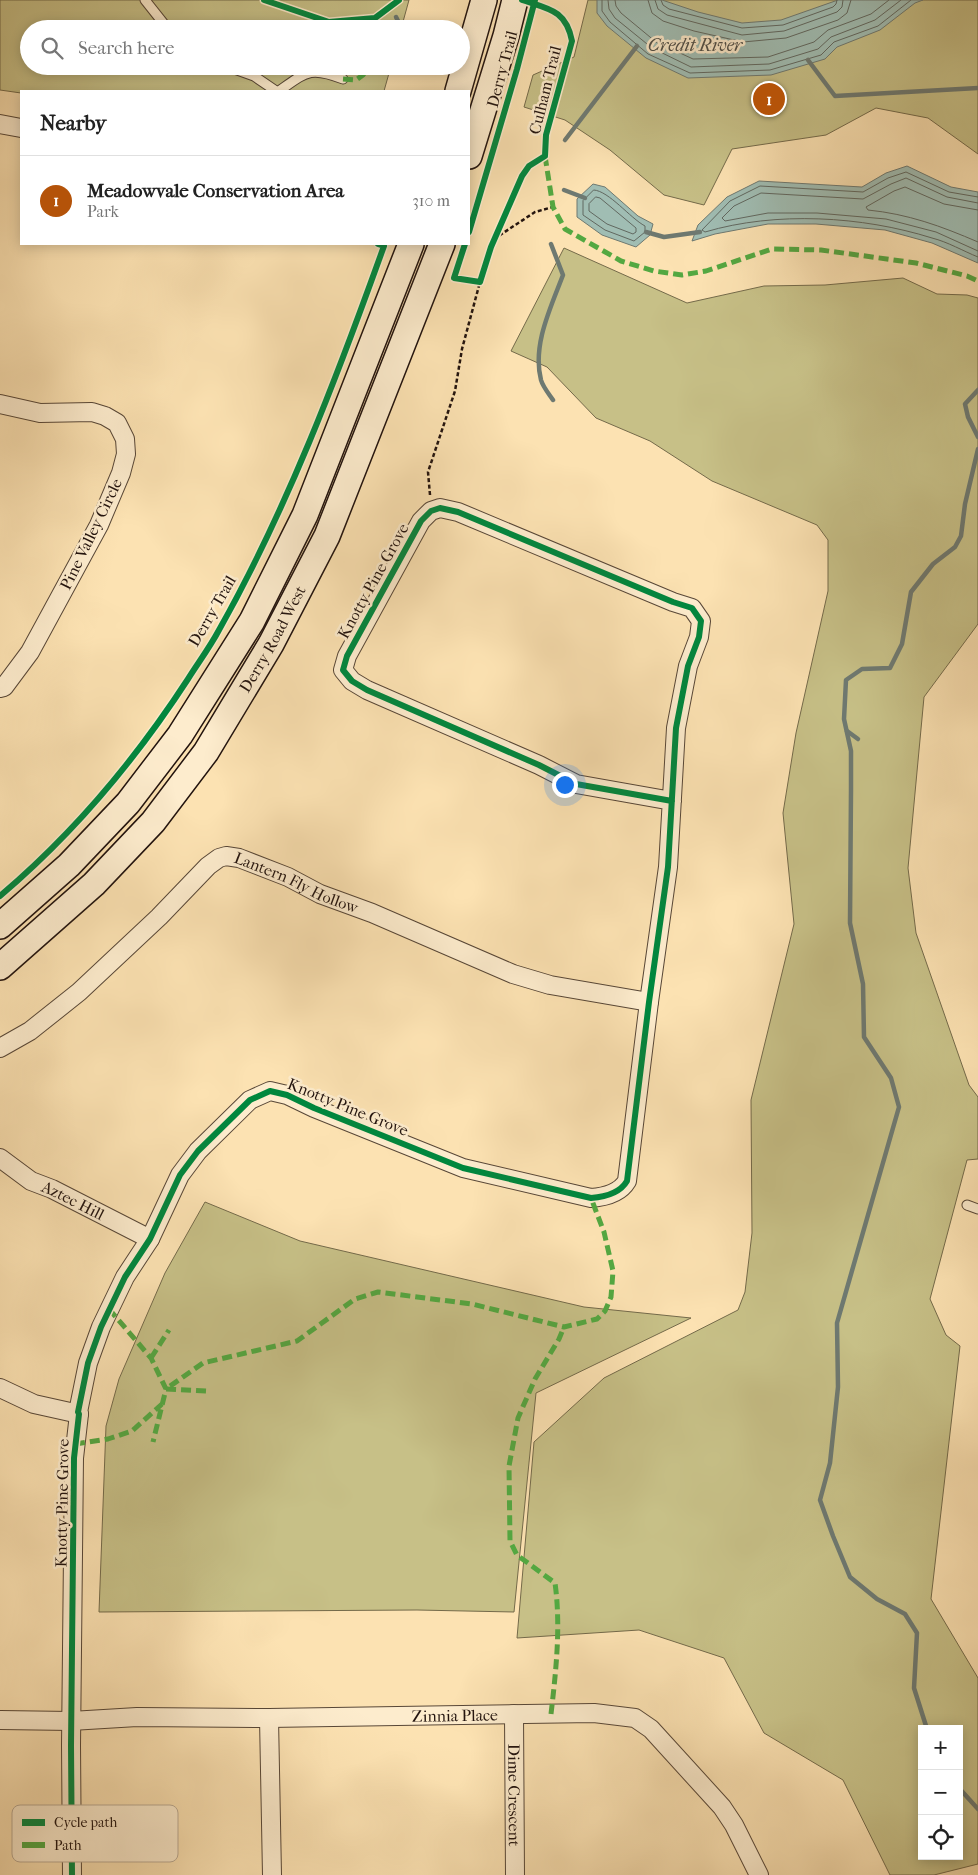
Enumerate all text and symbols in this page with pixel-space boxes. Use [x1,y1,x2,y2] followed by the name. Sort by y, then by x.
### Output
[20,20,470,75] search box
[483,28,522,109] street label: Derry Trail
[38,34,66,62] icon: search
[648,35,744,56] water label: Credit River
[78,37,174,59] text: Search here
[525,43,565,136] street label: Culham Trail
[753,80,785,118] pin: 1
[40,111,106,135] text: Nearby
[87,180,344,202] text: Meadowvale Conservation Area
[53,191,59,210] text: 1
[412,191,450,210] text: 310 m
[87,202,119,221] text: Park
[56,475,126,593] street label: Pine Valley Circle
[334,520,413,642] street label: Knotty Pine Grove
[184,572,240,650] street label: Derry Trail
[235,582,309,695] street label: Derry Road West
[552,772,578,798] your location
[232,848,362,917] street label: Lantern Fly Hollow
[285,1074,411,1140] street label: Knotty Pine Grove
[38,1176,108,1224] street label: Aztec Hill
[51,1438,73,1567] street label: Knotty Pine Grove
[412,1705,498,1725] street label: Zinnia Place
[918,1725,963,1860] map controls
[918,1725,963,1770] button: +
[505,1744,524,1847] street label: Dime Crescent
[918,1770,963,1815] button: −
[12,1805,178,1862] legend
[54,1814,118,1831] text: Cycle path
[918,1815,963,1860] button: locate
[54,1837,82,1854] text: Path

